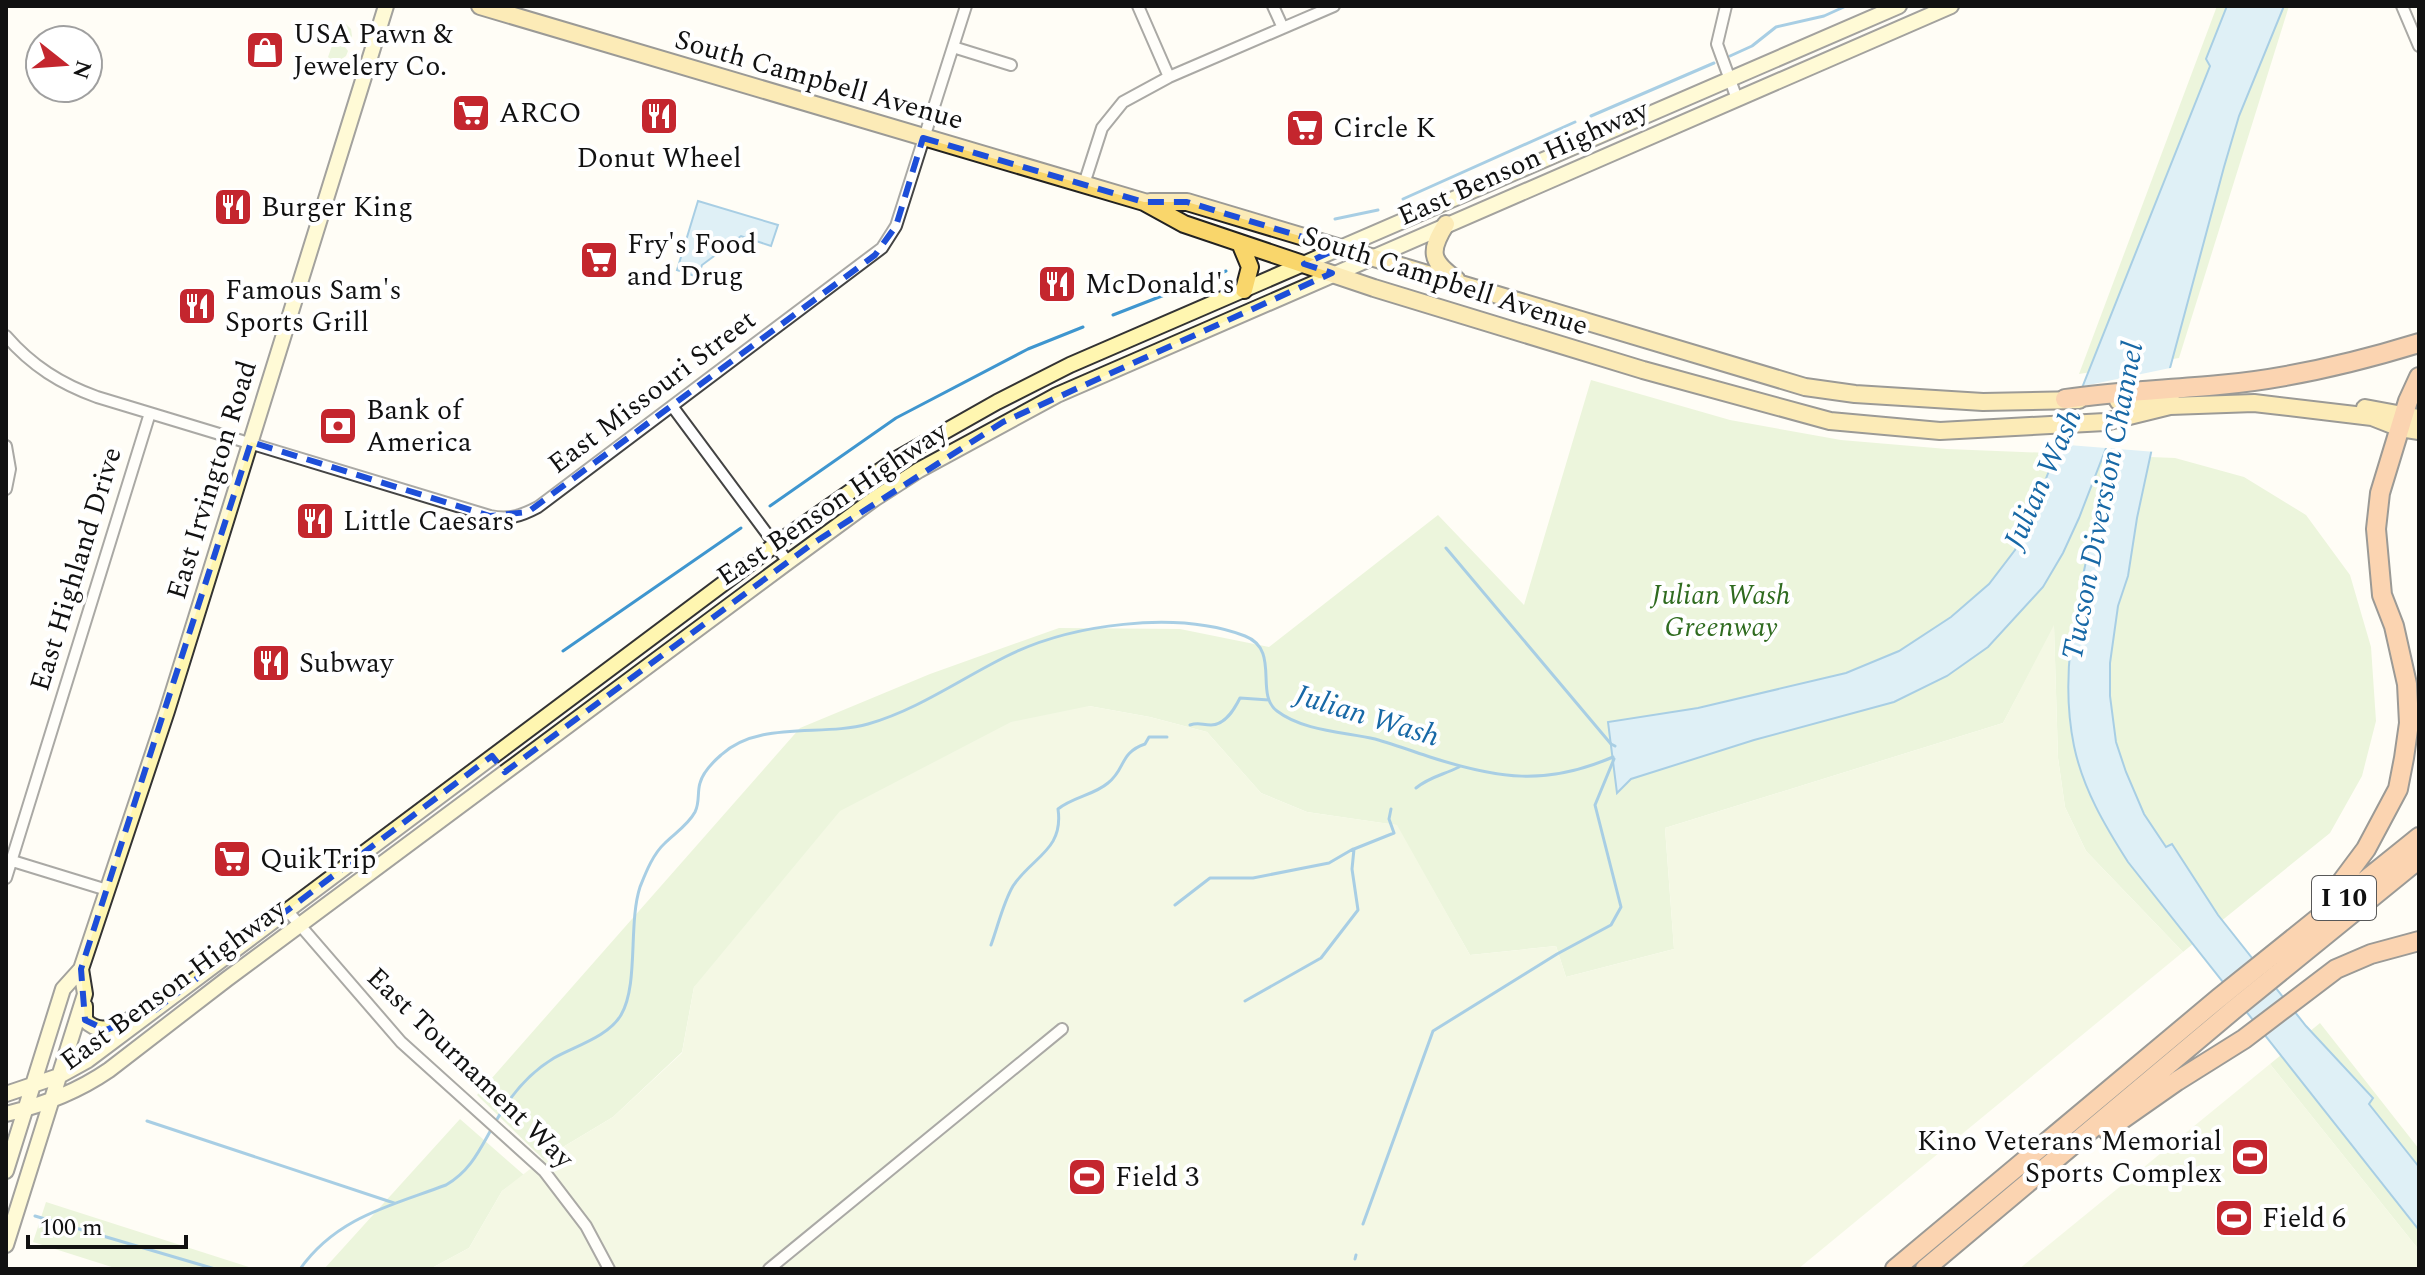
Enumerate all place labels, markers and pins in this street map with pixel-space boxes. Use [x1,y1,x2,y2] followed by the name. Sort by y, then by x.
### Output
[293,13,454,88] place label: USA Pawn & Jewelery Co.
[244,29,286,71] shop icon: USA Pawn & Jewelery Co.
[450,92,492,134] supermarket icon: ARCO
[499,92,581,135] place label: ARCO
[638,95,680,137] restaurant icon: Donut Wheel
[1284,107,1326,149] supermarket icon: Circle K
[1333,107,1436,150] place label: Circle K
[577,137,741,180] place label: Donut Wheel
[212,186,254,228] restaurant icon: Burger King
[261,186,413,229] place label: Burger King
[627,223,757,298] place label: Fry's Food and Drug
[578,239,620,281] supermarket icon: Fry's Food and Drug
[1036,263,1078,305] restaurant icon: McDonald's
[1085,263,1235,306] place label: McDonald's
[225,269,402,344] place label: Famous Sam's Sports Grill
[176,285,218,327] restaurant icon: Famous Sam's Sports Grill
[366,389,472,464] place label: Bank of America
[317,405,359,447] bank icon: Bank of America
[294,500,336,542] restaurant icon: Little Caesars
[343,500,515,543] place label: Little Caesars
[250,642,292,684] restaurant icon: Subway
[299,642,395,685] place label: Subway
[211,838,253,880] supermarket icon: QuikTrip
[260,838,376,881] place label: QuikTrip
[1917,1120,2222,1195] place label: Kino Veterans Memorial Sports Complex
[2229,1136,2271,1178] sports icon: Kino Veterans Memorial Sports Complex
[1066,1156,1108,1198] sports icon: Field 3
[1115,1156,1199,1199] place label: Field 3
[2213,1197,2255,1239] sports icon: Field 6
[2262,1197,2346,1240] place label: Field 6

